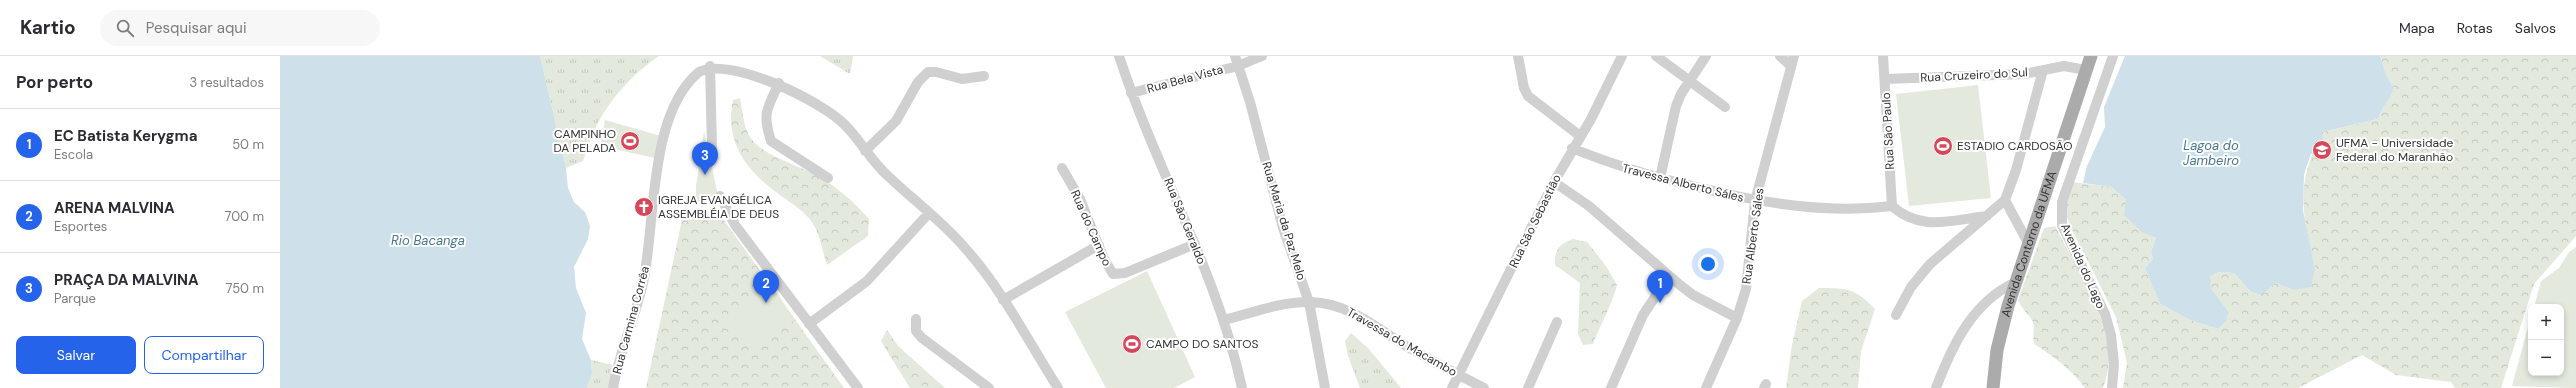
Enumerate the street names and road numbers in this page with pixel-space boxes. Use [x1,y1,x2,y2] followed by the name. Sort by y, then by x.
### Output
[1145,61,1225,97] street label: Rua Bela Vista
[1920,64,2028,86] street label: Rua Cruzeiro do Sul
[1878,92,1898,170] street label: Rua São Paulo
[1258,160,1310,282] street label: Rua Maria da Paz Melo
[1621,160,1745,206] street label: Travessa Alberto Sáles
[1998,169,2060,319] street label: Avenida Contorno da UFMA
[1505,172,1565,270] street label: Rua São Sebastião
[1160,175,1210,267] street label: Rua São Geraldo
[1067,187,1115,269] street label: Rua do Campo
[1738,187,1768,285] street label: Rua Alberto Sáles
[2057,221,2109,311] street label: Avenida do Lago
[609,264,653,376] street label: Rua Carmina Corrêa
[1344,304,1460,380] street label: Travessa do Macambo

